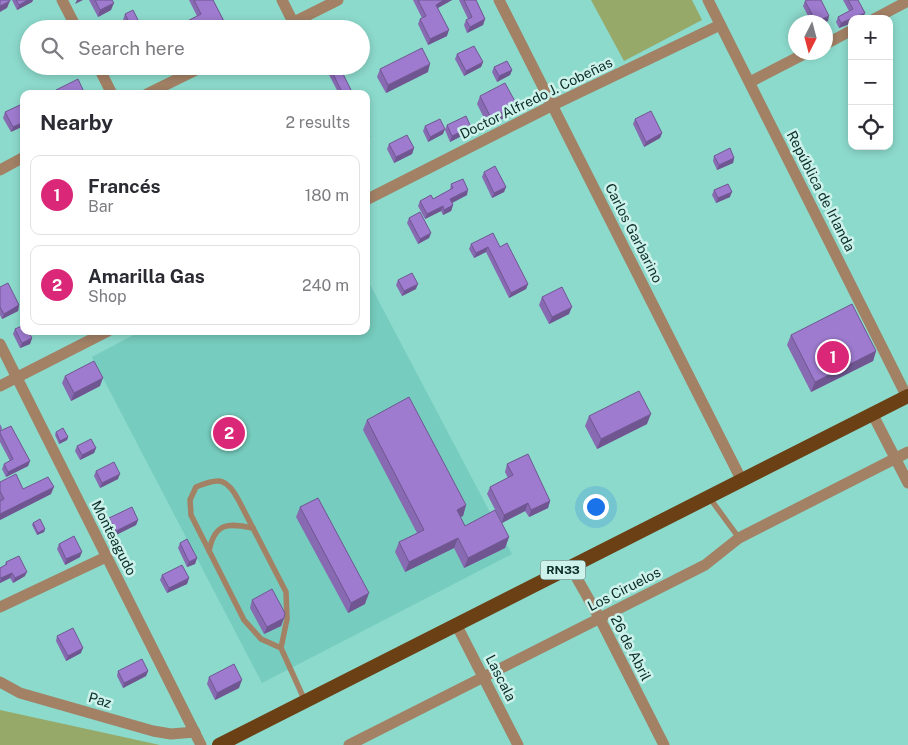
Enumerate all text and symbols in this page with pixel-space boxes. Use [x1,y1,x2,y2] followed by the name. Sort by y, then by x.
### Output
[788,15,833,60] north arrow
[848,15,893,150] map controls
[848,15,893,60] button: +
[20,20,370,75] search box
[38,34,66,62] icon: search
[78,37,185,59] text: Search here
[457,54,615,142] street label: Doctor Alfredo J. Cobeñas
[848,60,893,105] button: −
[848,105,893,150] button: locate
[40,110,113,135] text: Nearby
[285,113,350,132] text: 2 results
[784,128,858,254] street label: República de Irlanda
[88,175,161,197] text: Francés
[602,181,666,285] street label: Carlos Garbarino
[54,186,60,205] text: 1
[305,186,349,205] text: 180 m
[88,197,114,216] text: Bar
[88,265,205,287] text: Amarilla Gas
[52,276,62,295] text: 2
[302,276,349,295] text: 240 m
[88,287,127,306] text: Shop
[817,338,849,376] pin: 1
[213,414,245,452] pin: 2
[583,494,609,520] your location
[88,498,140,578] street label: Monteagudo
[540,560,586,580] road number: RN33
[585,564,663,614] street label: Los Ciruelos
[608,613,654,683] street label: 26 de Abril
[483,652,519,704] street label: Lascala
[87,689,114,711] street label: Paz

